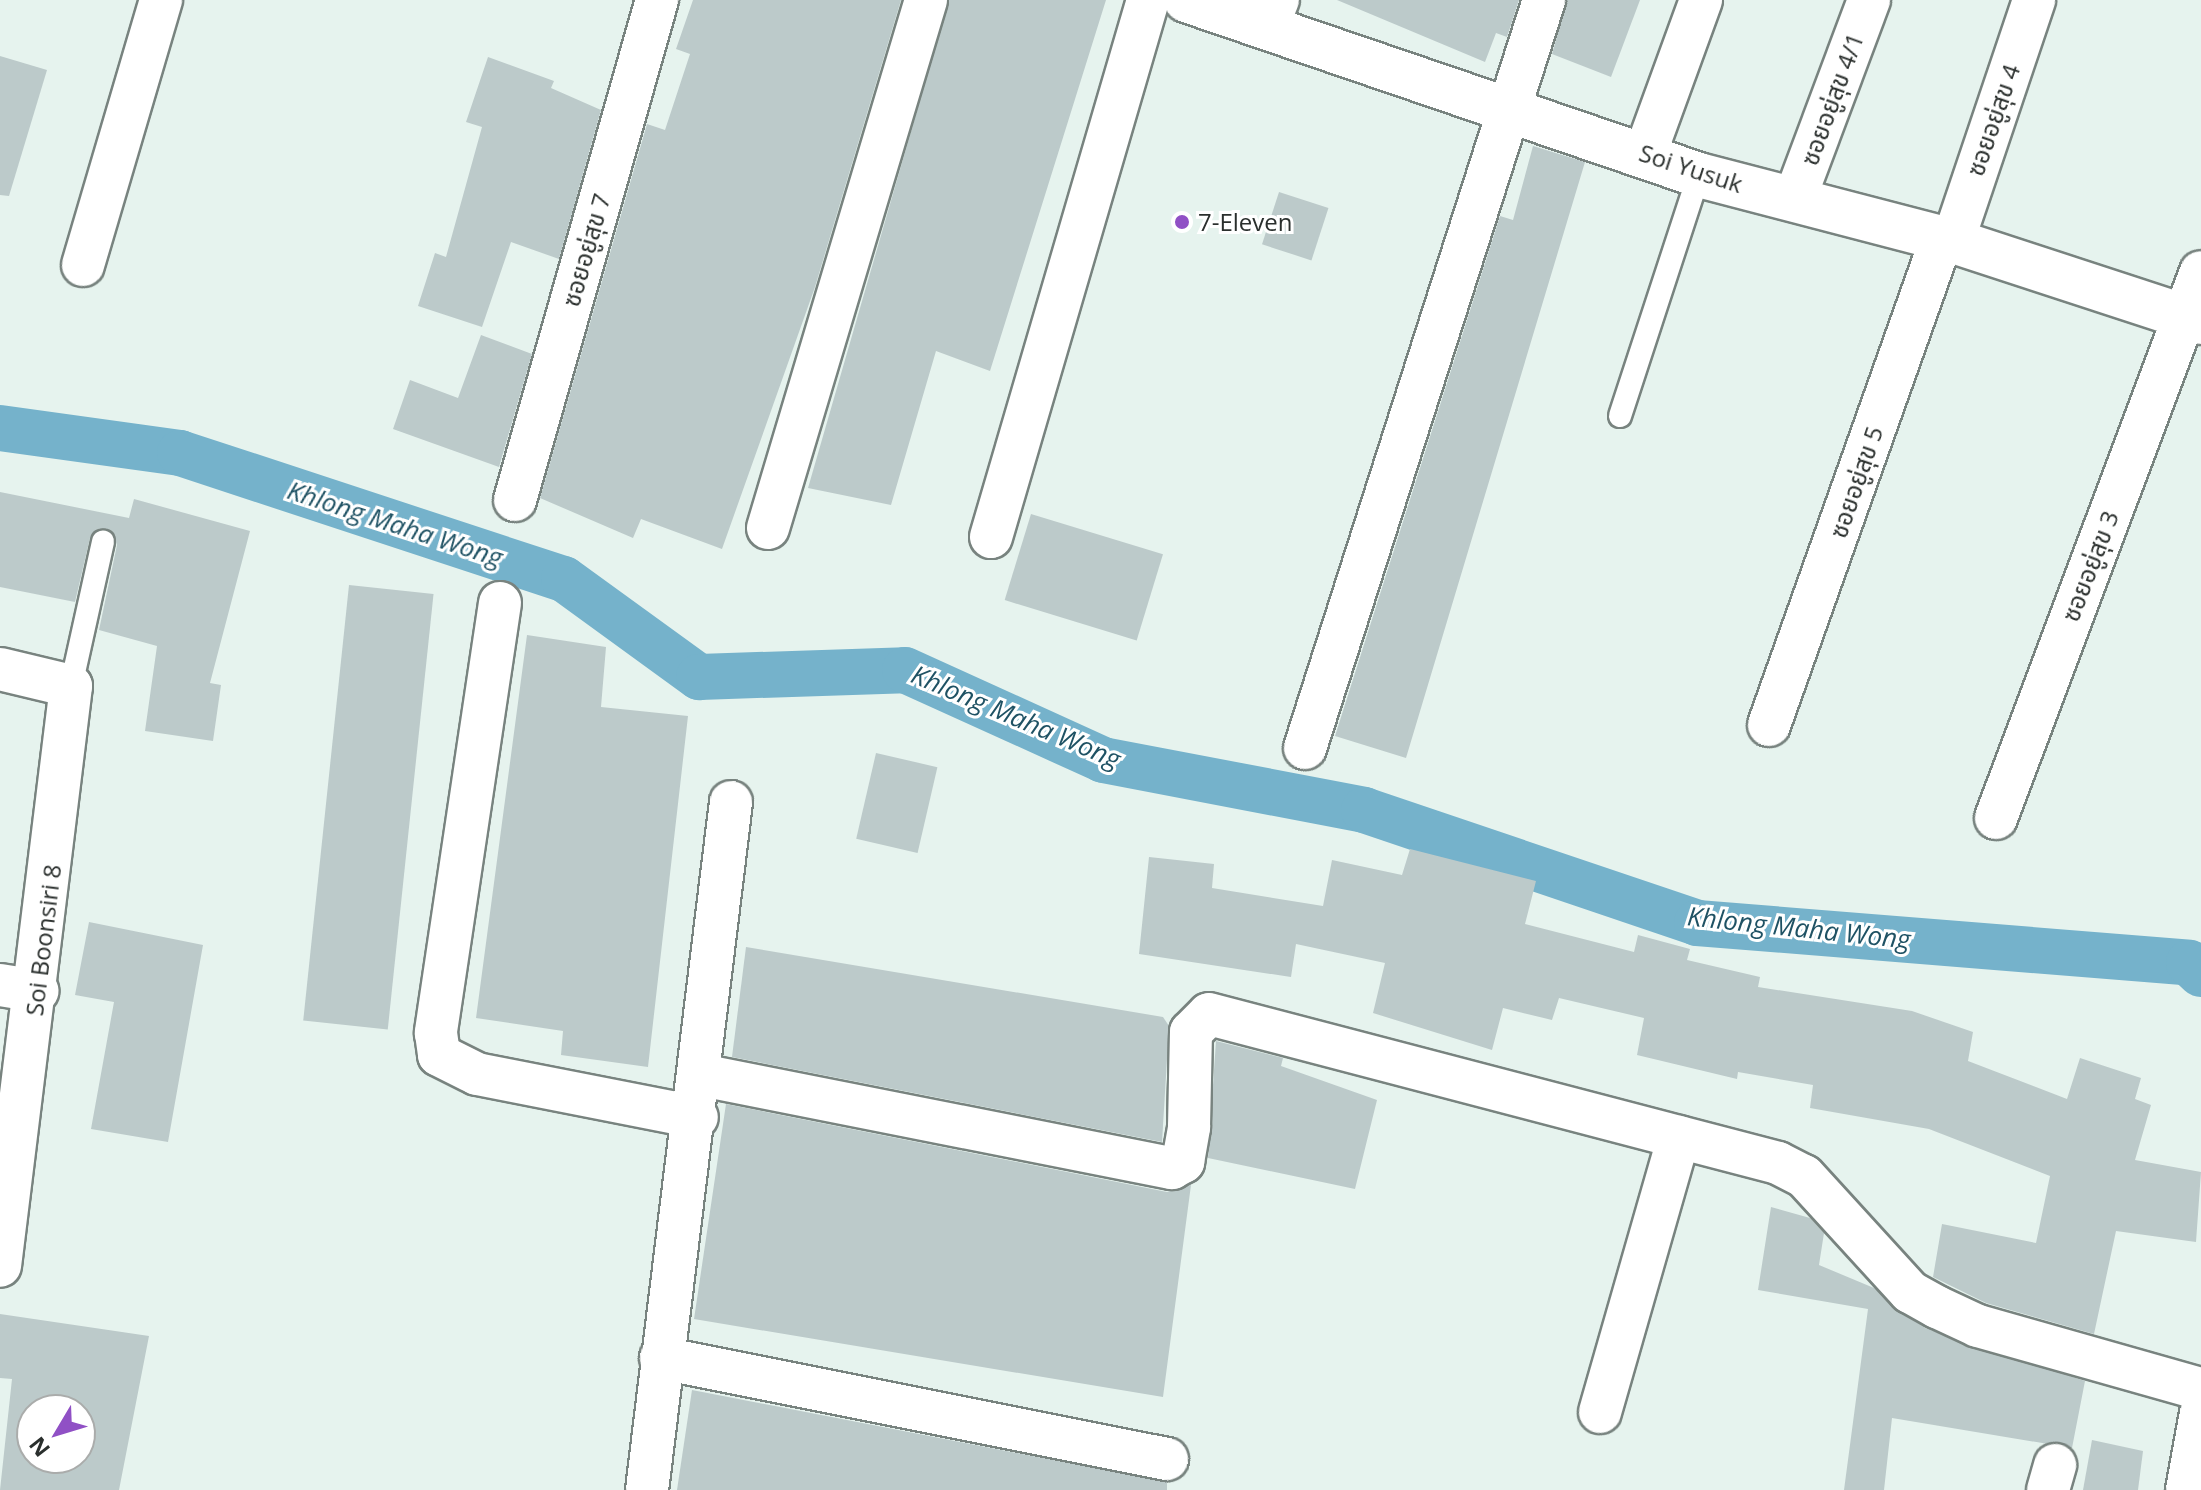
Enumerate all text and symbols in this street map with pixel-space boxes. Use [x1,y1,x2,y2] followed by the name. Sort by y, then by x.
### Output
[1795,29,1869,169] street label: ซอยอยู่สุข 4/1
[1960,60,2026,180] street label: ซอยอยู่สุข 4
[1636,138,1746,198] street label: Soi Yusuk
[556,190,616,310] street label: ซอยอยู่สุข 7
[1198,208,1292,236] place label: 7-Eleven
[1173,213,1191,231] marker: 7-Eleven
[1823,422,1889,542] street label: ซอยอยู่สุข 5
[284,475,506,573] water label: Khlong Maha Wong
[2056,507,2124,625] street label: ซอยอยู่สุข 3
[907,659,1125,775] water label: Khlong Maha Wong
[19,863,67,1017] street label: Soi Boonsiri 8
[1686,901,1912,955] water label: Khlong Maha Wong
[16,1394,96,1474] north arrow
[21,1431,56,1464] text: N

